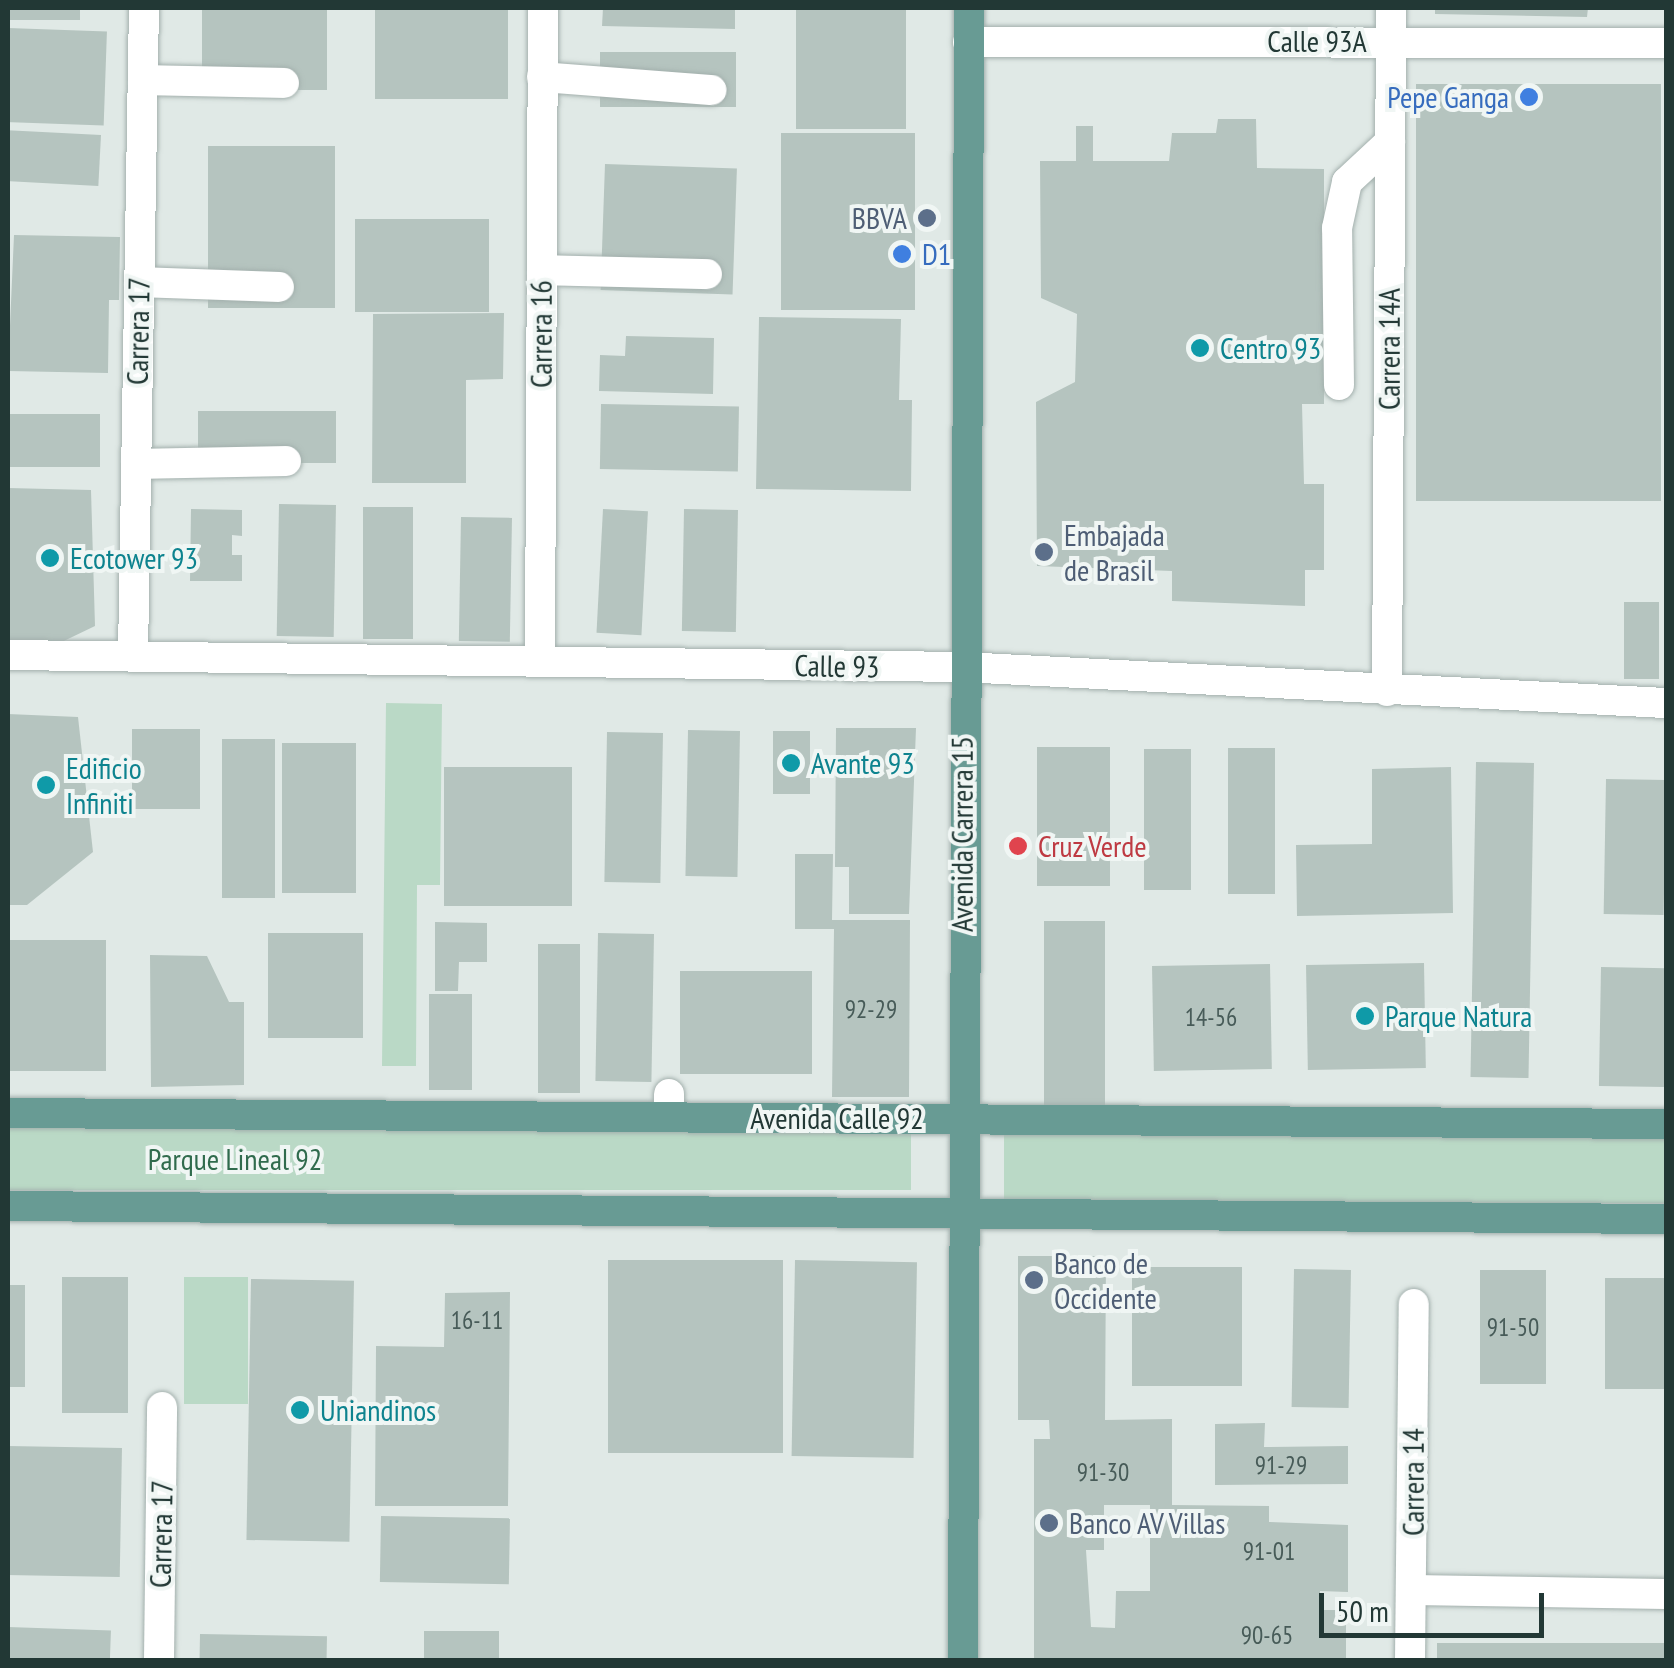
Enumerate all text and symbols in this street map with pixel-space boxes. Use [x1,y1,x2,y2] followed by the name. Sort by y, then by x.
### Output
[1267,23,1367,59] street label: Calle 93A
[1387,79,1509,115] place label: Pepe Ganga
[1518,86,1540,108] marker: Pepe Ganga
[852,200,907,236] place label: BBVA
[916,207,938,229] marker: BBVA
[922,236,951,272] place label: D1
[891,243,913,265] marker: D1
[119,277,157,385] street label: Carrera 17
[523,280,559,388] street label: Carrera 16
[1371,288,1407,410] street label: Carrera 14A
[1220,330,1321,366] place label: Centro 93
[1189,337,1211,359] marker: Centro 93
[1064,517,1165,588] place label: Embajada de Brasil
[70,540,198,576] place label: Ecotower 93
[1033,541,1055,563] marker: Embajada de Brasil
[39,547,61,569] marker: Ecotower 93
[794,647,880,685] street label: Calle 93
[944,736,980,932] street label: Avenida Carrera 15
[811,745,915,781] place label: Avante 93
[66,750,142,820] place label: Edificio Infiniti
[780,752,802,774] marker: Avante 93
[35,774,57,796] marker: Edificio Infiniti
[1038,828,1148,864] place label: Cruz Verde
[1007,835,1029,857] marker: Cruz Verde
[845,994,897,1024] house number: 92-29
[1385,998,1532,1034] place label: Parque Natura
[1185,1002,1237,1032] house number: 14-56
[1354,1005,1376,1027] marker: Parque Natura
[750,1100,924,1136] street label: Avenida Calle 92
[148,1141,322,1177] park label: Parque Lineal 92
[1054,1245,1157,1316] place label: Banco de Occidente
[1023,1269,1045,1291] marker: Banco de Occidente
[451,1305,503,1335] house number: 16-11
[1487,1312,1539,1342] house number: 91-50
[320,1392,436,1428] place label: Uniandinos
[289,1399,311,1421] marker: Uniandinos
[1395,1428,1431,1536] street label: Carrera 14
[1255,1450,1307,1480] house number: 91-29
[1077,1457,1129,1487] house number: 91-30
[142,1480,180,1588] street label: Carrera 17
[1069,1505,1228,1541] place label: Banco AV Villas
[1038,1512,1060,1534] marker: Banco AV Villas
[1243,1536,1295,1566] house number: 91-01
[1324,1573,1549,1635] scale bar
[1336,1591,1389,1630] text: 50 m
[1241,1620,1293,1650] house number: 90-65

